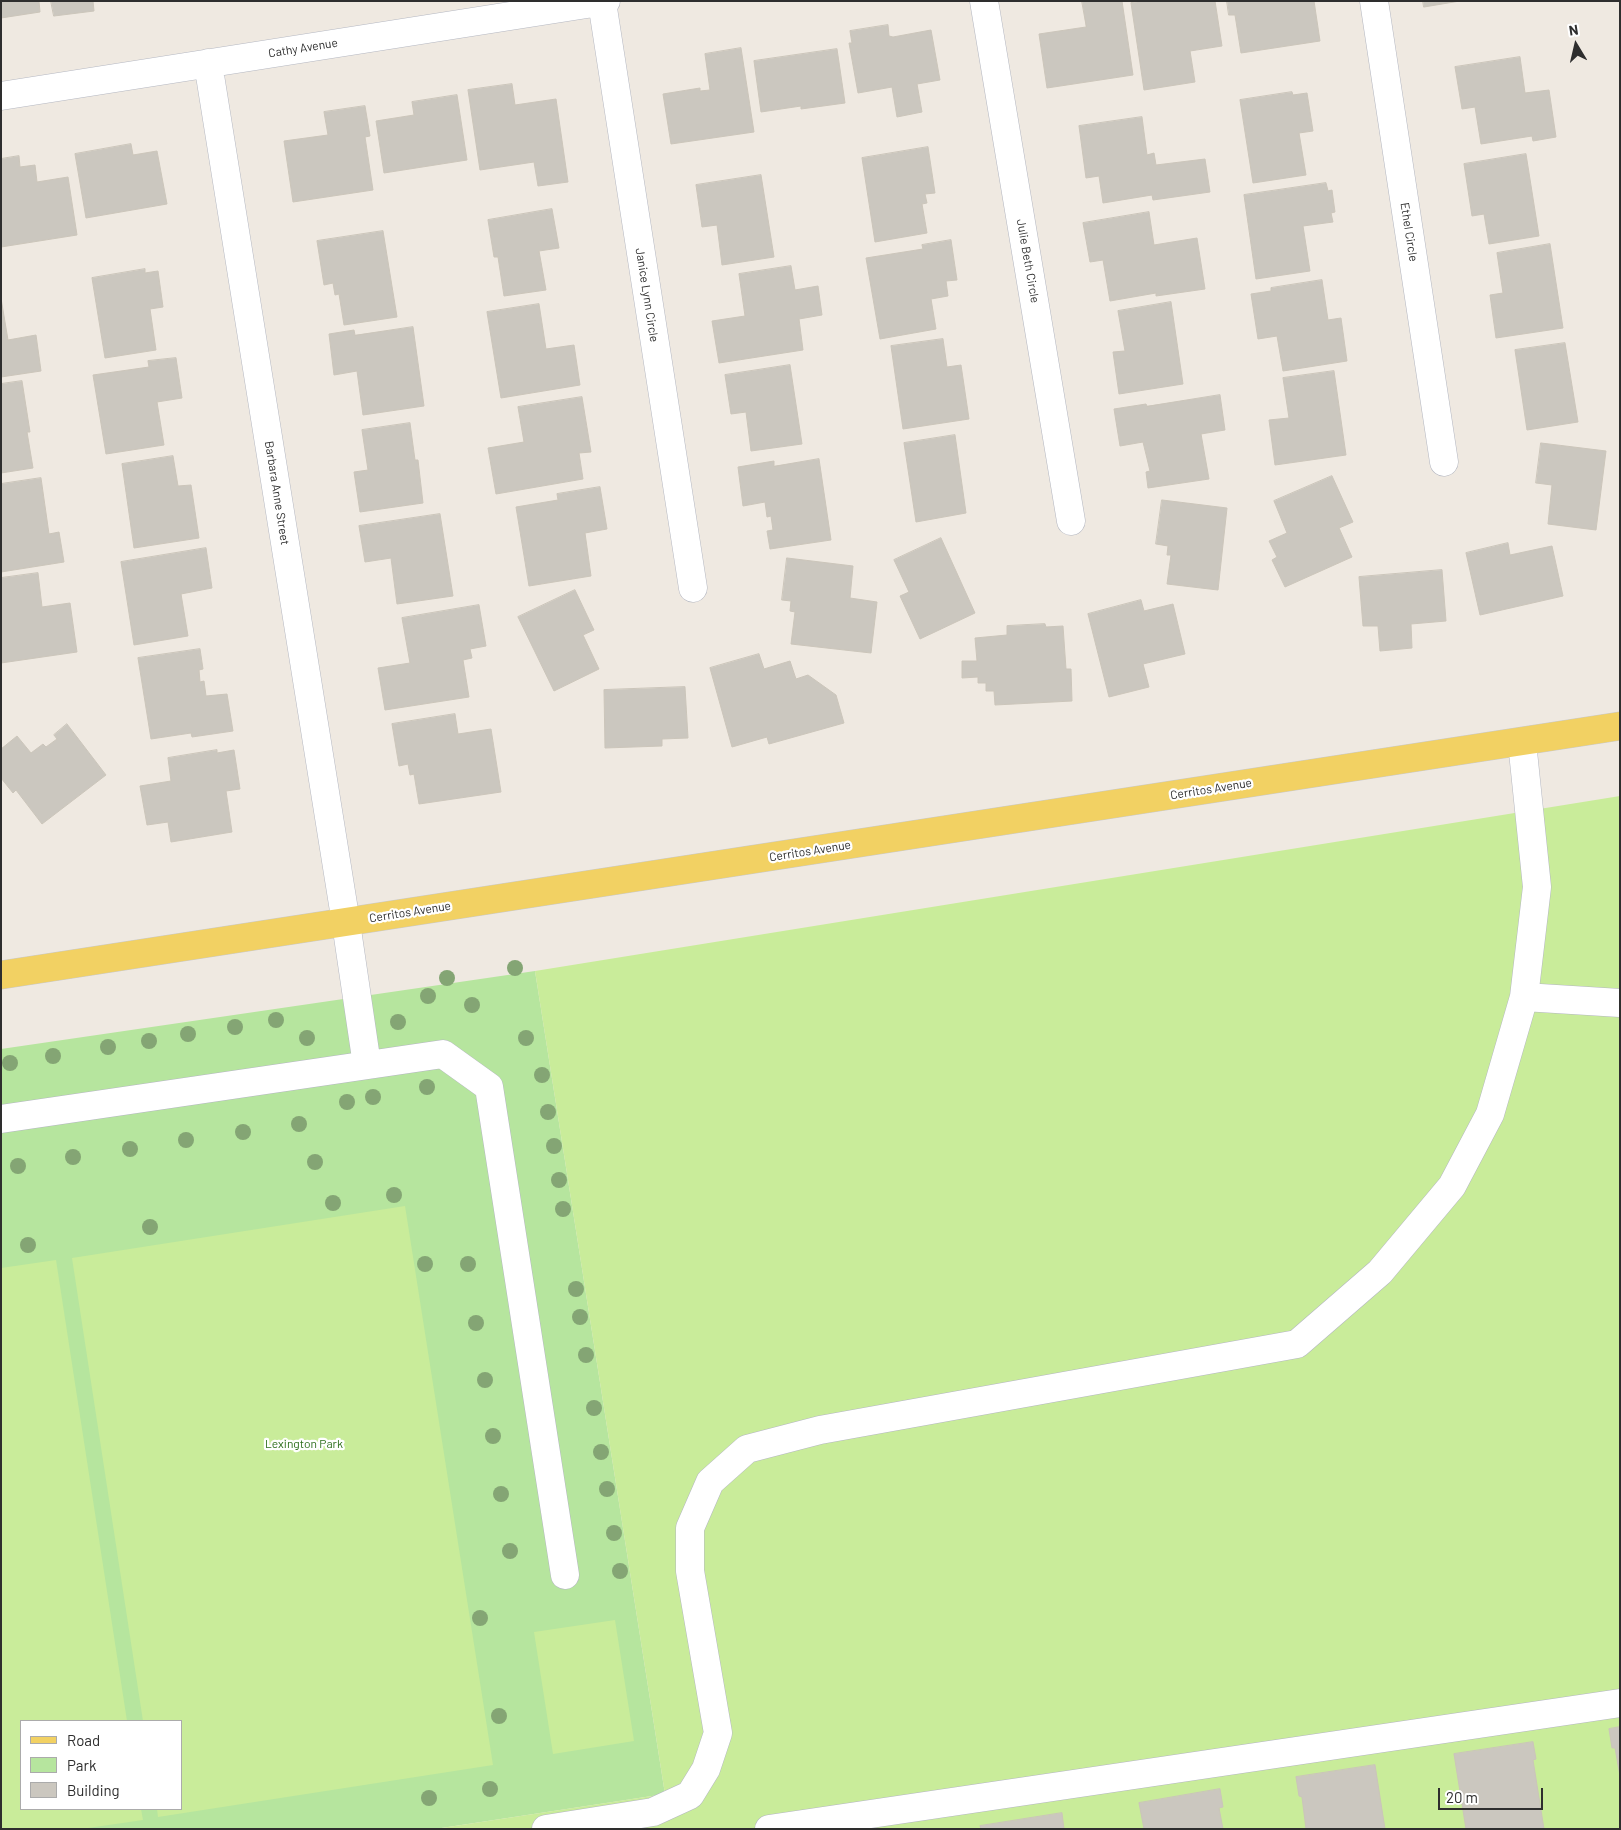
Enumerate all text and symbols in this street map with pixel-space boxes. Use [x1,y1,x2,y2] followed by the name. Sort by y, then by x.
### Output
[1551,20,1601,70] north arrow
[1568,21,1580,39] text: N
[267,35,339,61] street label: Cathy Avenue
[1397,201,1421,263] street label: Ethel Circle
[1014,218,1042,304] street label: Julie Beth Circle
[632,247,662,343] street label: Janice Lynn Circle
[262,440,292,546] street label: Barbara Anne Street
[1169,775,1253,803] street label: Cerritos Avenue
[768,837,852,865] street label: Cerritos Avenue
[368,898,452,926] street label: Cerritos Avenue
[265,1437,343,1451] park label: Lexington Park
[20,1720,182,1810] legend
[67,1731,100,1749] text: Road
[67,1756,96,1774] text: Park
[1441,1778,1546,1810] scale bar
[67,1781,120,1799] text: Building
[1446,1788,1478,1806] text: 20 m

